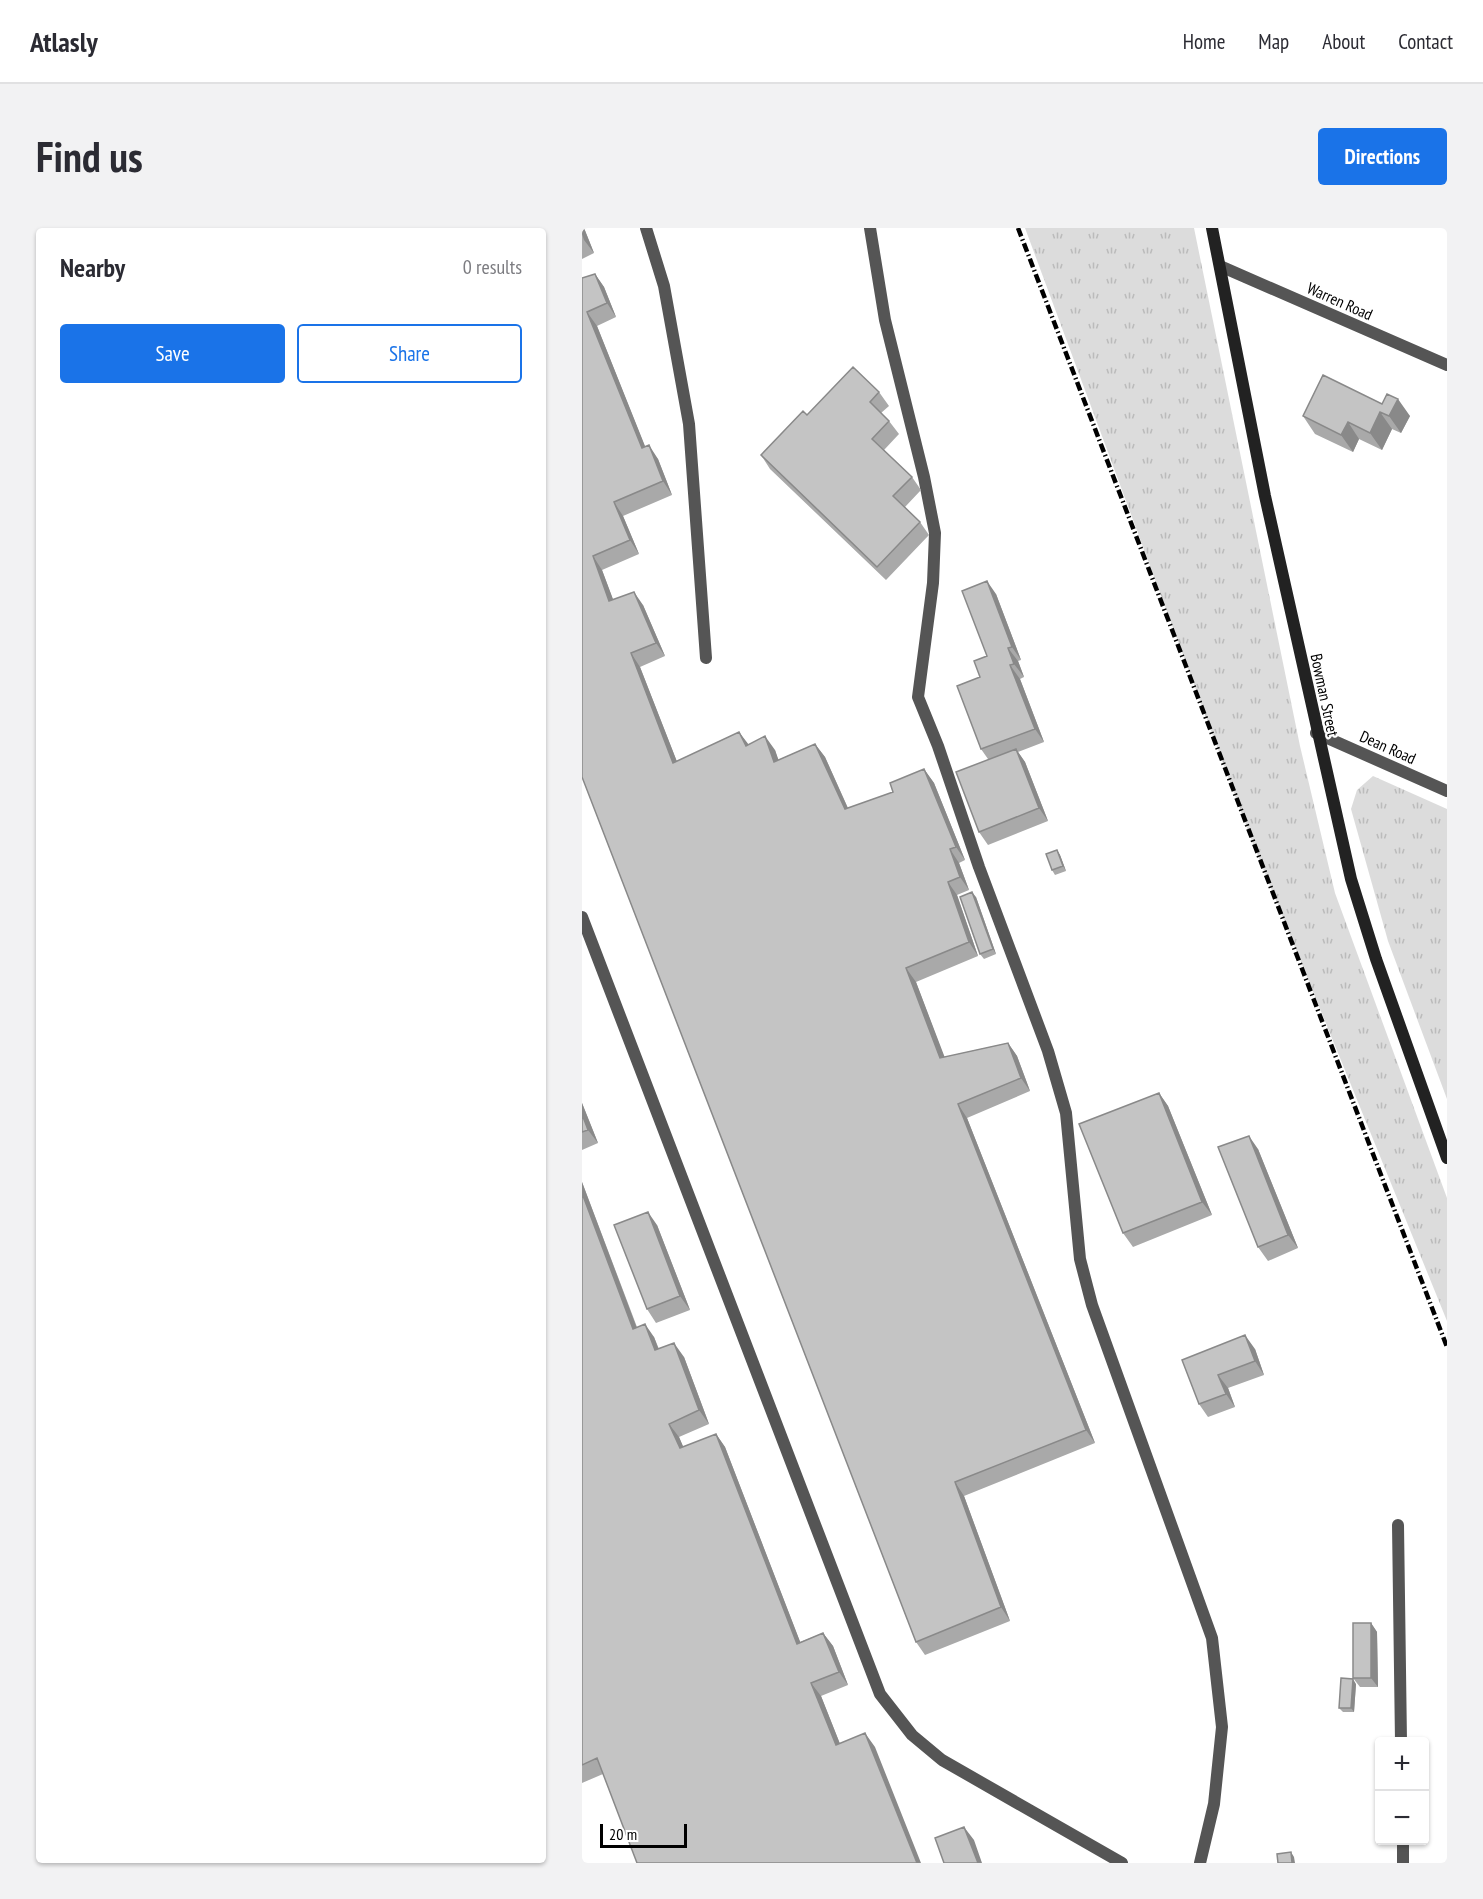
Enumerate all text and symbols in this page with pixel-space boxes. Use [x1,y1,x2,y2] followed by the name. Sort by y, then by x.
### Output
[30,23,98,60] text: Atlasly
[1183,28,1225,55] text: Home
[1258,28,1289,55] text: Map
[1322,28,1365,55] text: About
[1398,28,1453,55] text: Contact
[1318,128,1447,185] button: Directions
[36,129,143,184] text: Find us
[60,251,125,284] text: Nearby
[463,254,522,280] text: 0 results
[1304,278,1376,324] street label: Warren Road
[60,324,285,383] button: Save
[297,324,522,383] button: Share
[1306,652,1344,739] street label: Bowman Street
[1357,726,1419,768] street label: Dean Road
[1375,1737,1429,1845] map controls
[1375,1737,1429,1791] button: +
[1375,1791,1429,1845] button: −
[600,1821,687,1848] scale bar
[609,1824,637,1844] text: 20 m

